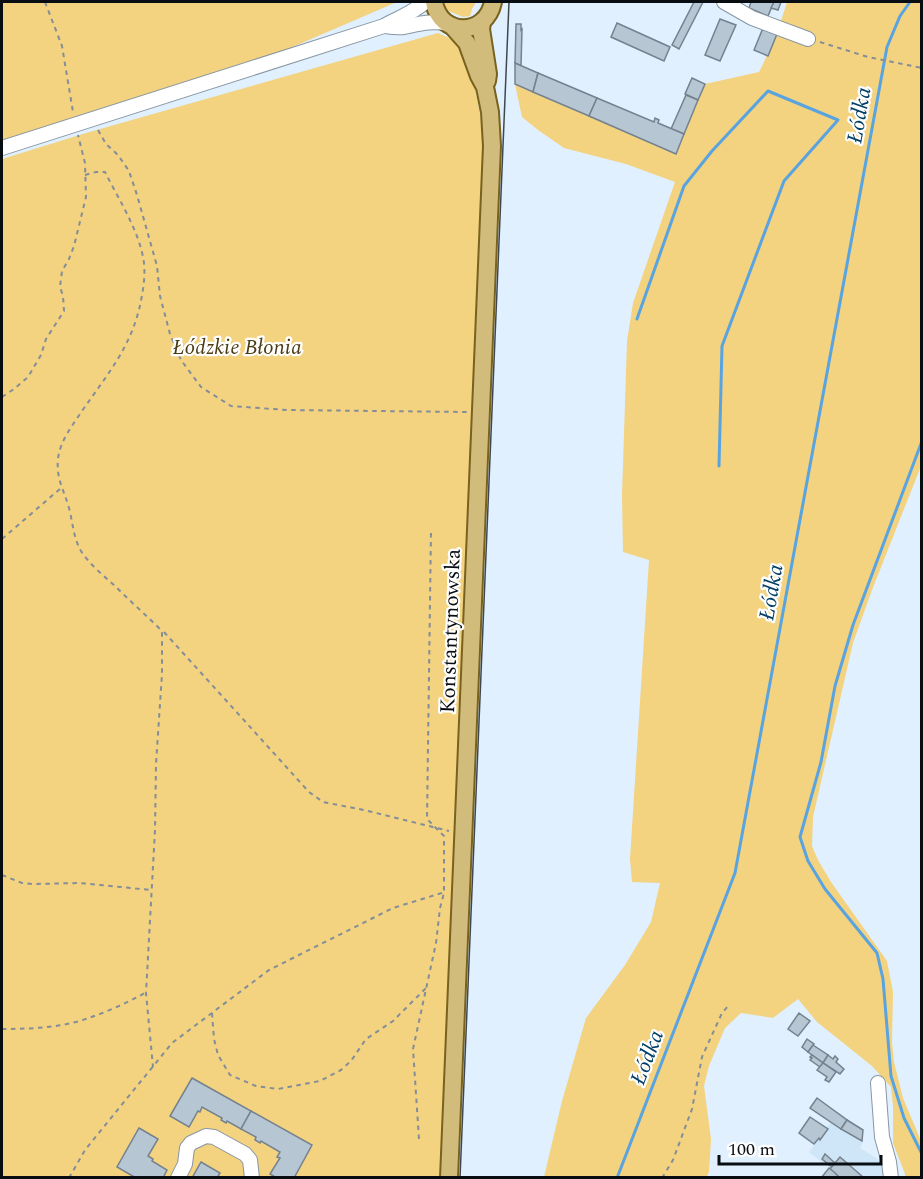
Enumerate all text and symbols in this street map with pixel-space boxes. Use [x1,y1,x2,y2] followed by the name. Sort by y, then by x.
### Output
[838,85,881,146] water label: Łódka
[172,332,302,364] park label: Łódzkie Błonia
[432,547,470,714] street label: Konstantynowska
[750,562,793,623] water label: Łódka
[622,1025,673,1090] water label: Łódka
[719,1128,881,1166] scale bar
[728,1136,775,1163] text: 100 m

